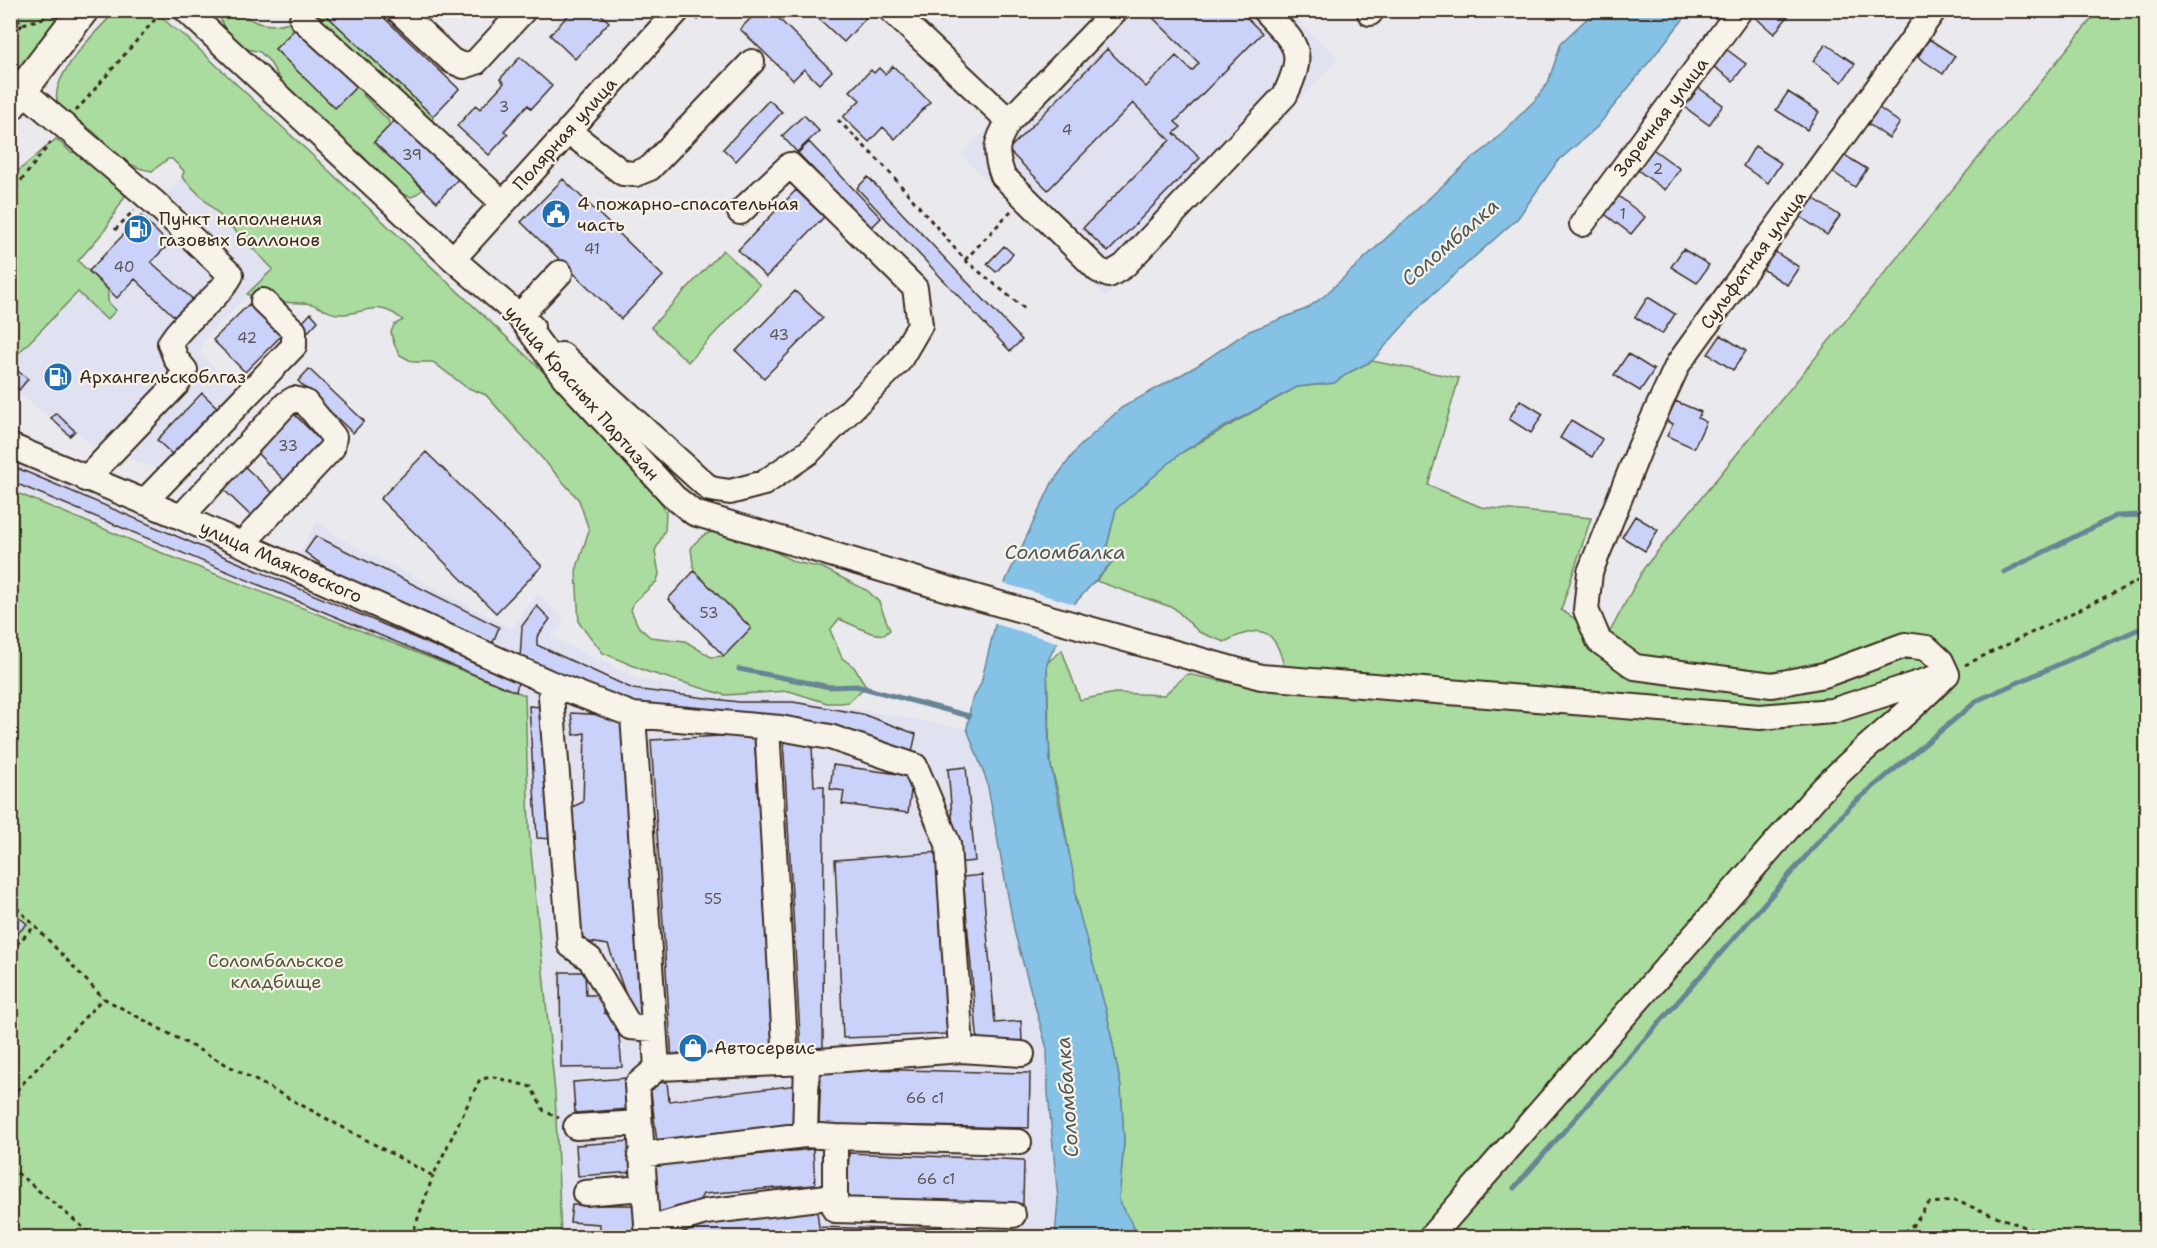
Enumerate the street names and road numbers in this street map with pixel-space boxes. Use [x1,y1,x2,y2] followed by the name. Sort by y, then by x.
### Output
[1608,52,1714,182] street label: Заречная улица
[508,72,622,196] street label: Полярная улица
[1695,186,1811,334] street label: Сульфатная улица
[499,300,665,486] street label: улица Красных Партизан
[196,515,366,609] street label: улица Маяковского

